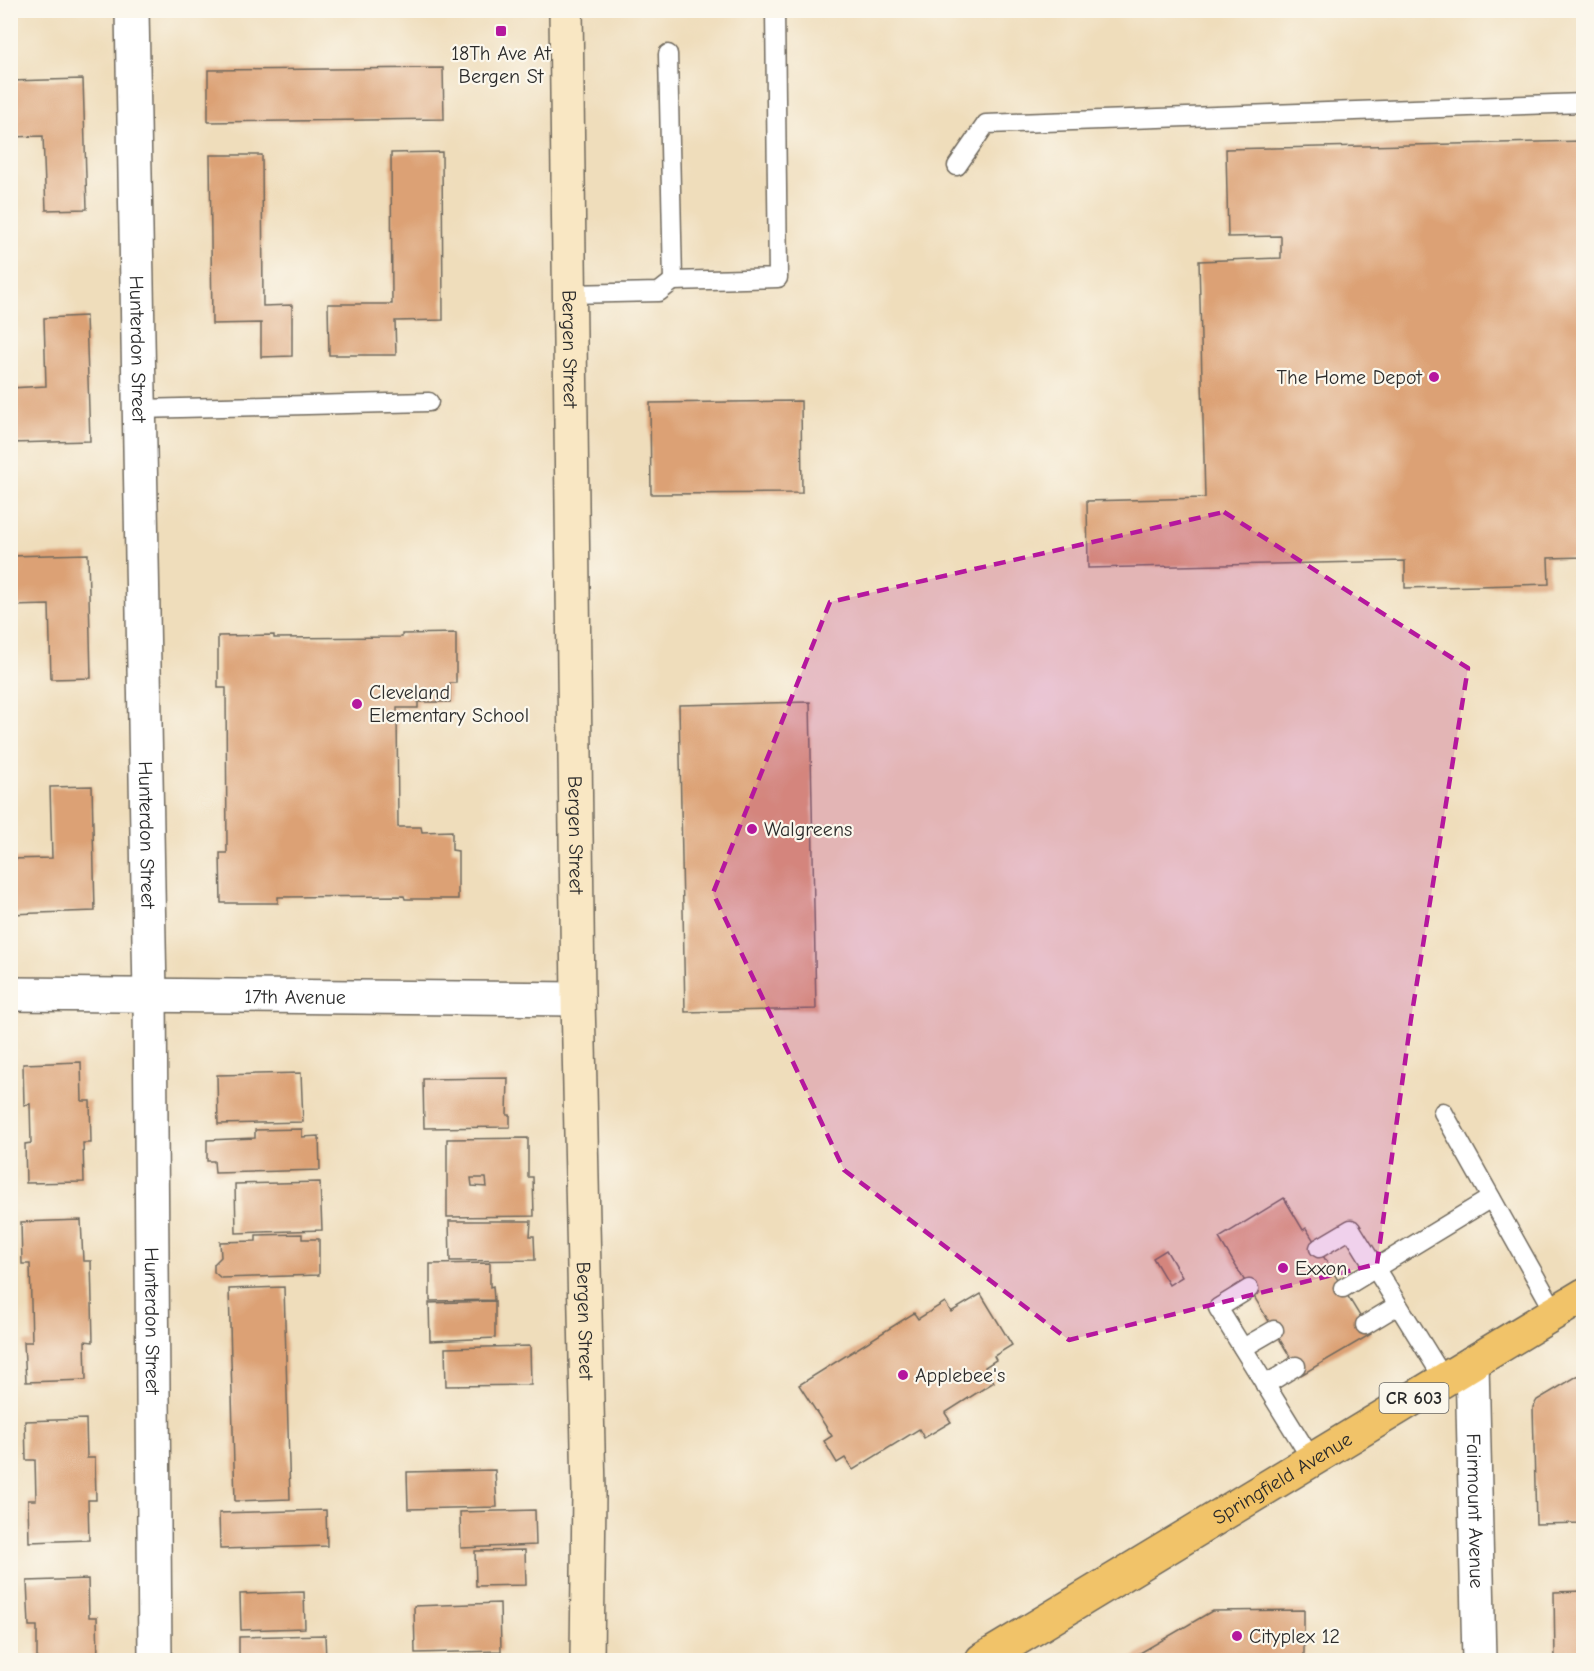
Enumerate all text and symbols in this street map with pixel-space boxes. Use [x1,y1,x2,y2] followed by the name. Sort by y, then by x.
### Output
[494,24,508,38] marker: 18Th Ave At Bergen St
[451,42,552,88] place label: 18Th Ave At Bergen St
[125,275,151,424] street label: Hunterdon Street
[558,290,582,410] street label: Bergen Street
[1277,366,1423,389] place label: The Home Depot
[1427,370,1441,384] marker: The Home Depot
[369,681,529,727] place label: Cleveland Elementary School
[350,697,364,711] marker: Cleveland Elementary School
[134,761,160,910] street label: Hunterdon Street
[564,776,588,895] street label: Bergen Street
[764,818,852,841] place label: Walgreens
[745,822,759,836] marker: Walgreens
[244,985,346,1008] street label: 17th Avenue
[140,1247,165,1396] street label: Hunterdon Street
[1295,1257,1347,1280] place label: Exxon
[572,1261,598,1382] street label: Bergen Street
[1276,1261,1290,1275] marker: Exxon
[915,1364,1005,1387] place label: Applebee's
[896,1368,910,1382] marker: Applebee's
[1380,1383,1448,1413] road number: CR 603
[1208,1427,1356,1529] street label: Springfield Avenue
[1462,1433,1489,1589] street label: Fairmount Avenue
[1249,1625,1340,1648] place label: Cityplex 12
[1230,1629,1244,1643] marker: Cityplex 12

